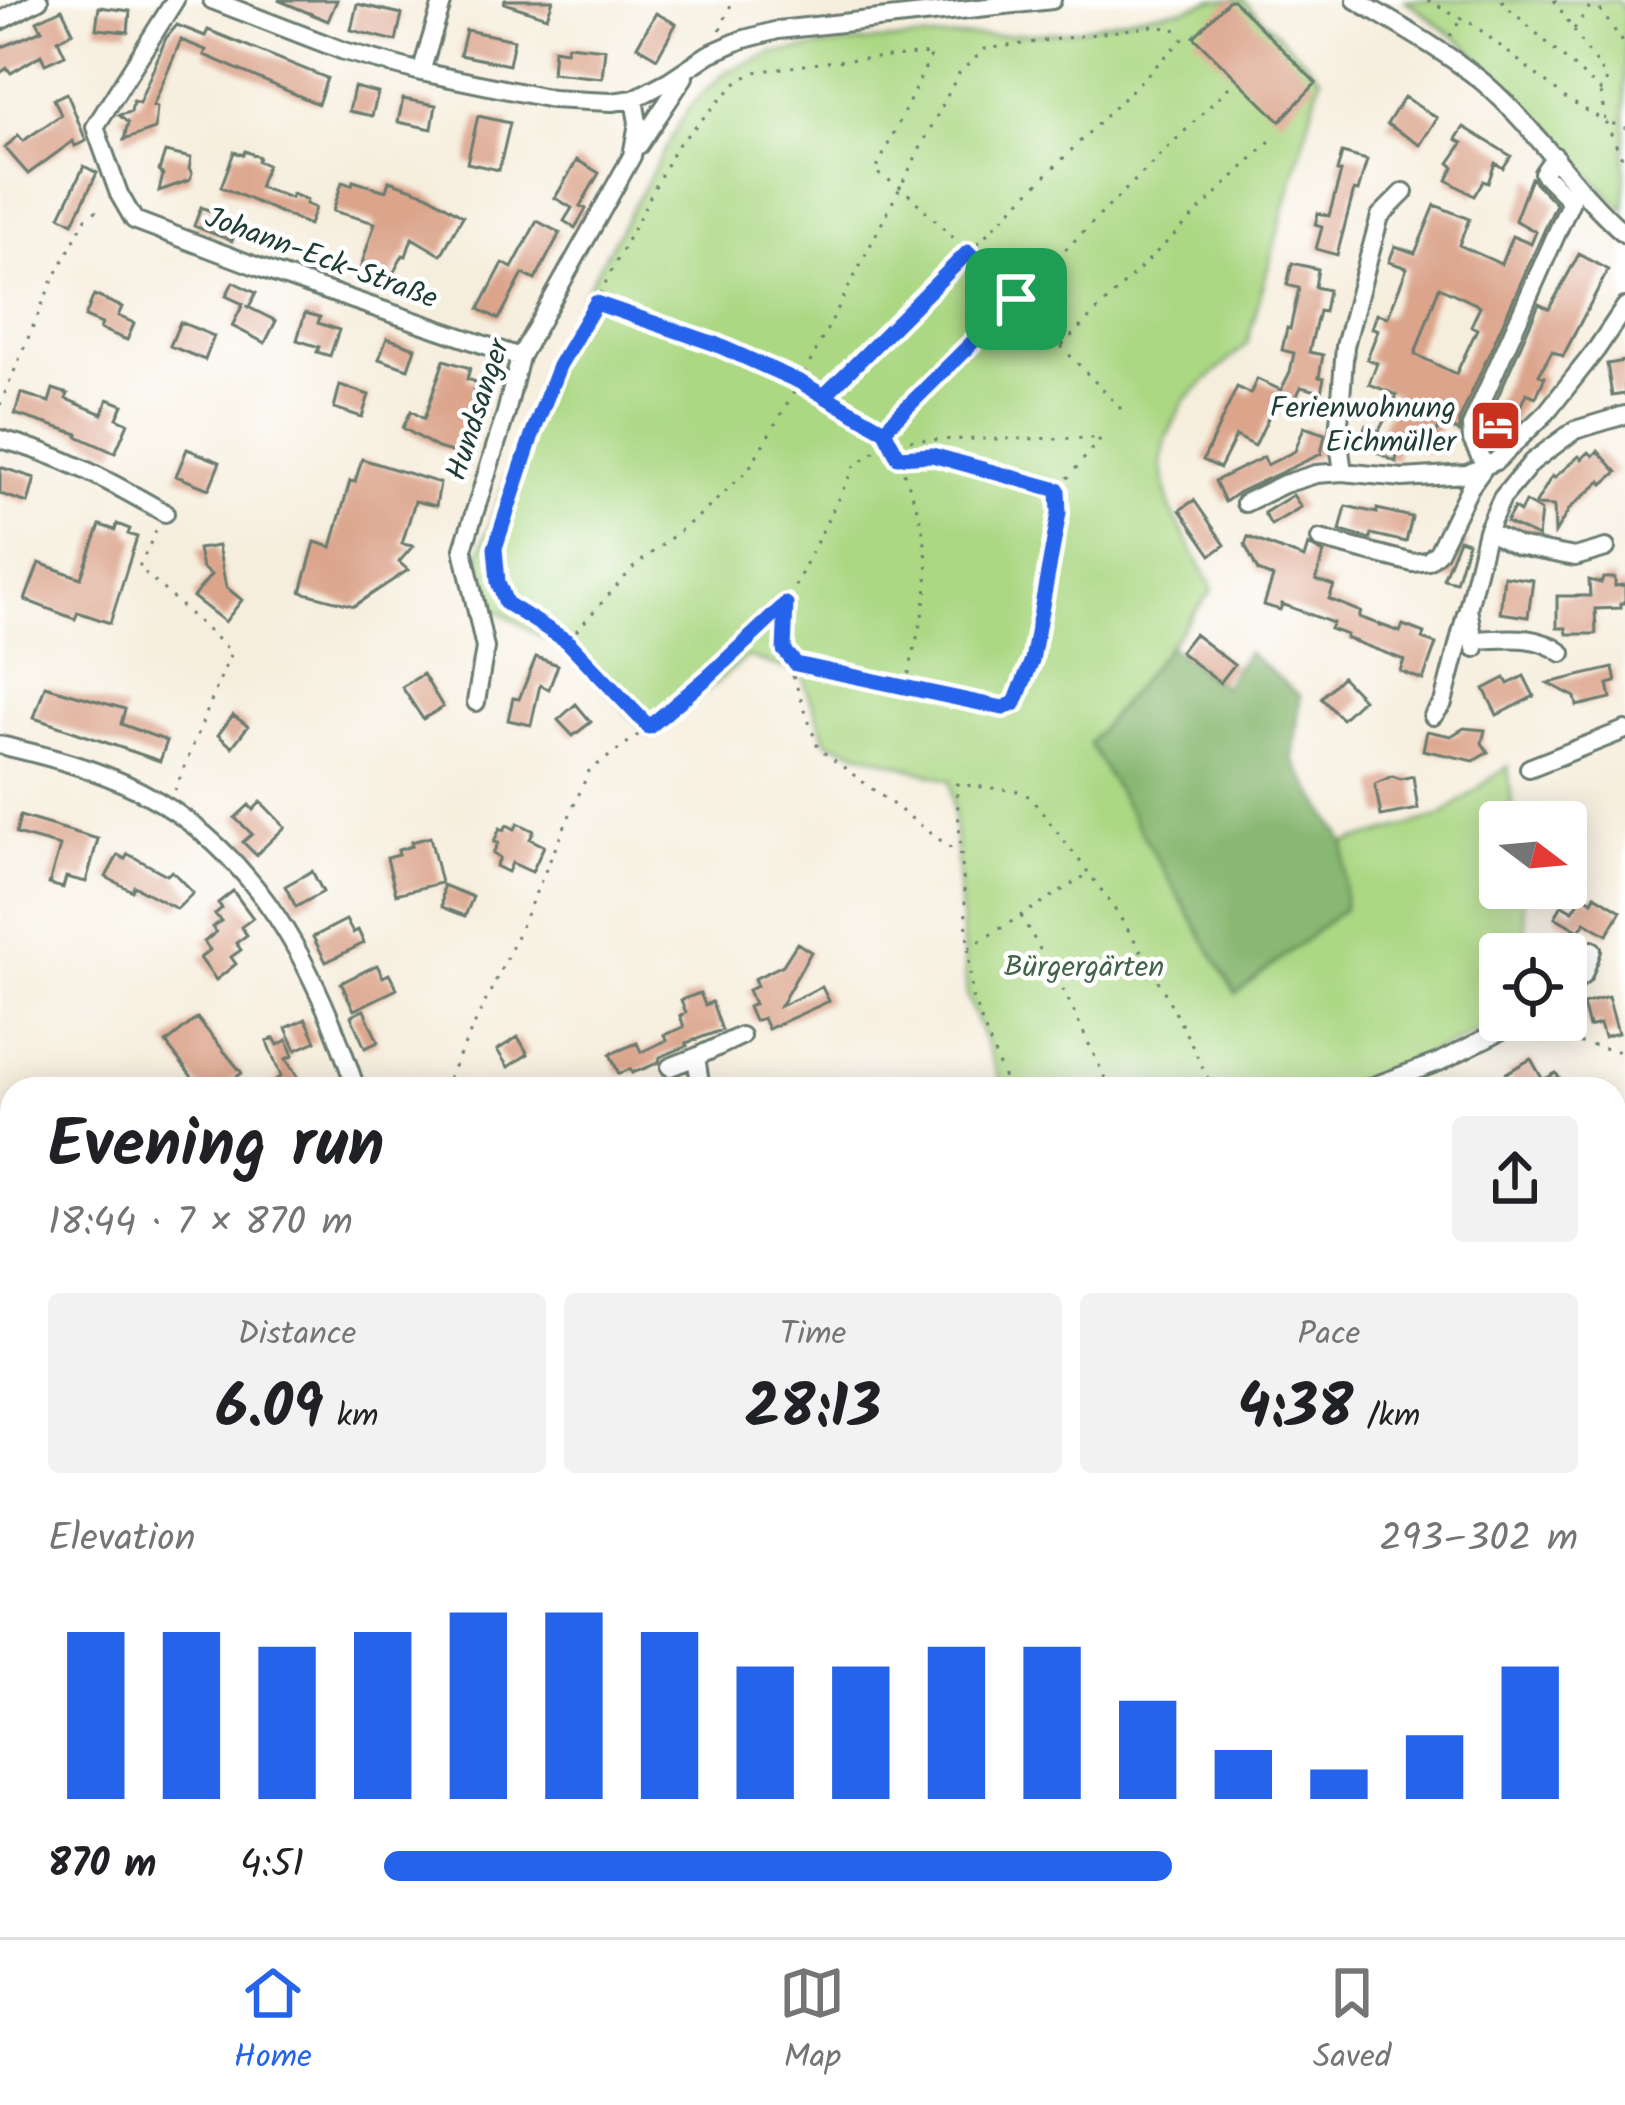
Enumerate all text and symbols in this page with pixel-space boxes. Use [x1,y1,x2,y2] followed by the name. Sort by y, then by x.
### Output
[198,195,444,323] street label: Johann-Eck-Straße
[965,248,1067,350] pin
[983,266,1049,332] icon: arrive
[434,331,525,487] street label: Hundsanger
[1270,385,1458,467] place label: Ferienwohnung Eichmüller
[1467,398,1523,454] hotel icon: Ferienwohnung Eichmüller
[1479,801,1587,909] north arrow
[1479,801,1587,1041] map controls
[1479,933,1587,1041] button: locate
[1004,944,1164,992] park label: Bürgergärten
[48,1095,384,1200] text: Evening run
[1452,1116,1578,1242] button: share
[48,1193,353,1255] text: 18:44 · 7 × 870 m
[238,1309,356,1362] text: Distance
[780,1309,846,1362] text: Time
[1298,1309,1360,1362] text: Pace
[216,1362,323,1458] text: 6.09
[745,1362,881,1458] text: 28:13
[1238,1362,1354,1458] text: 4:38
[323,1391,378,1444] text: km
[1354,1391,1420,1444] text: /km
[48,1509,196,1571] text: Elevation
[1379,1509,1578,1571] text: 293–302 m
[48,1835,156,1897] text: 870 m
[240,1835,304,1897] text: 4:51
[234,1960,312,2085] tab: Home
[779,1960,845,2085] tab: Map
[1313,1960,1391,2085] tab: Saved

